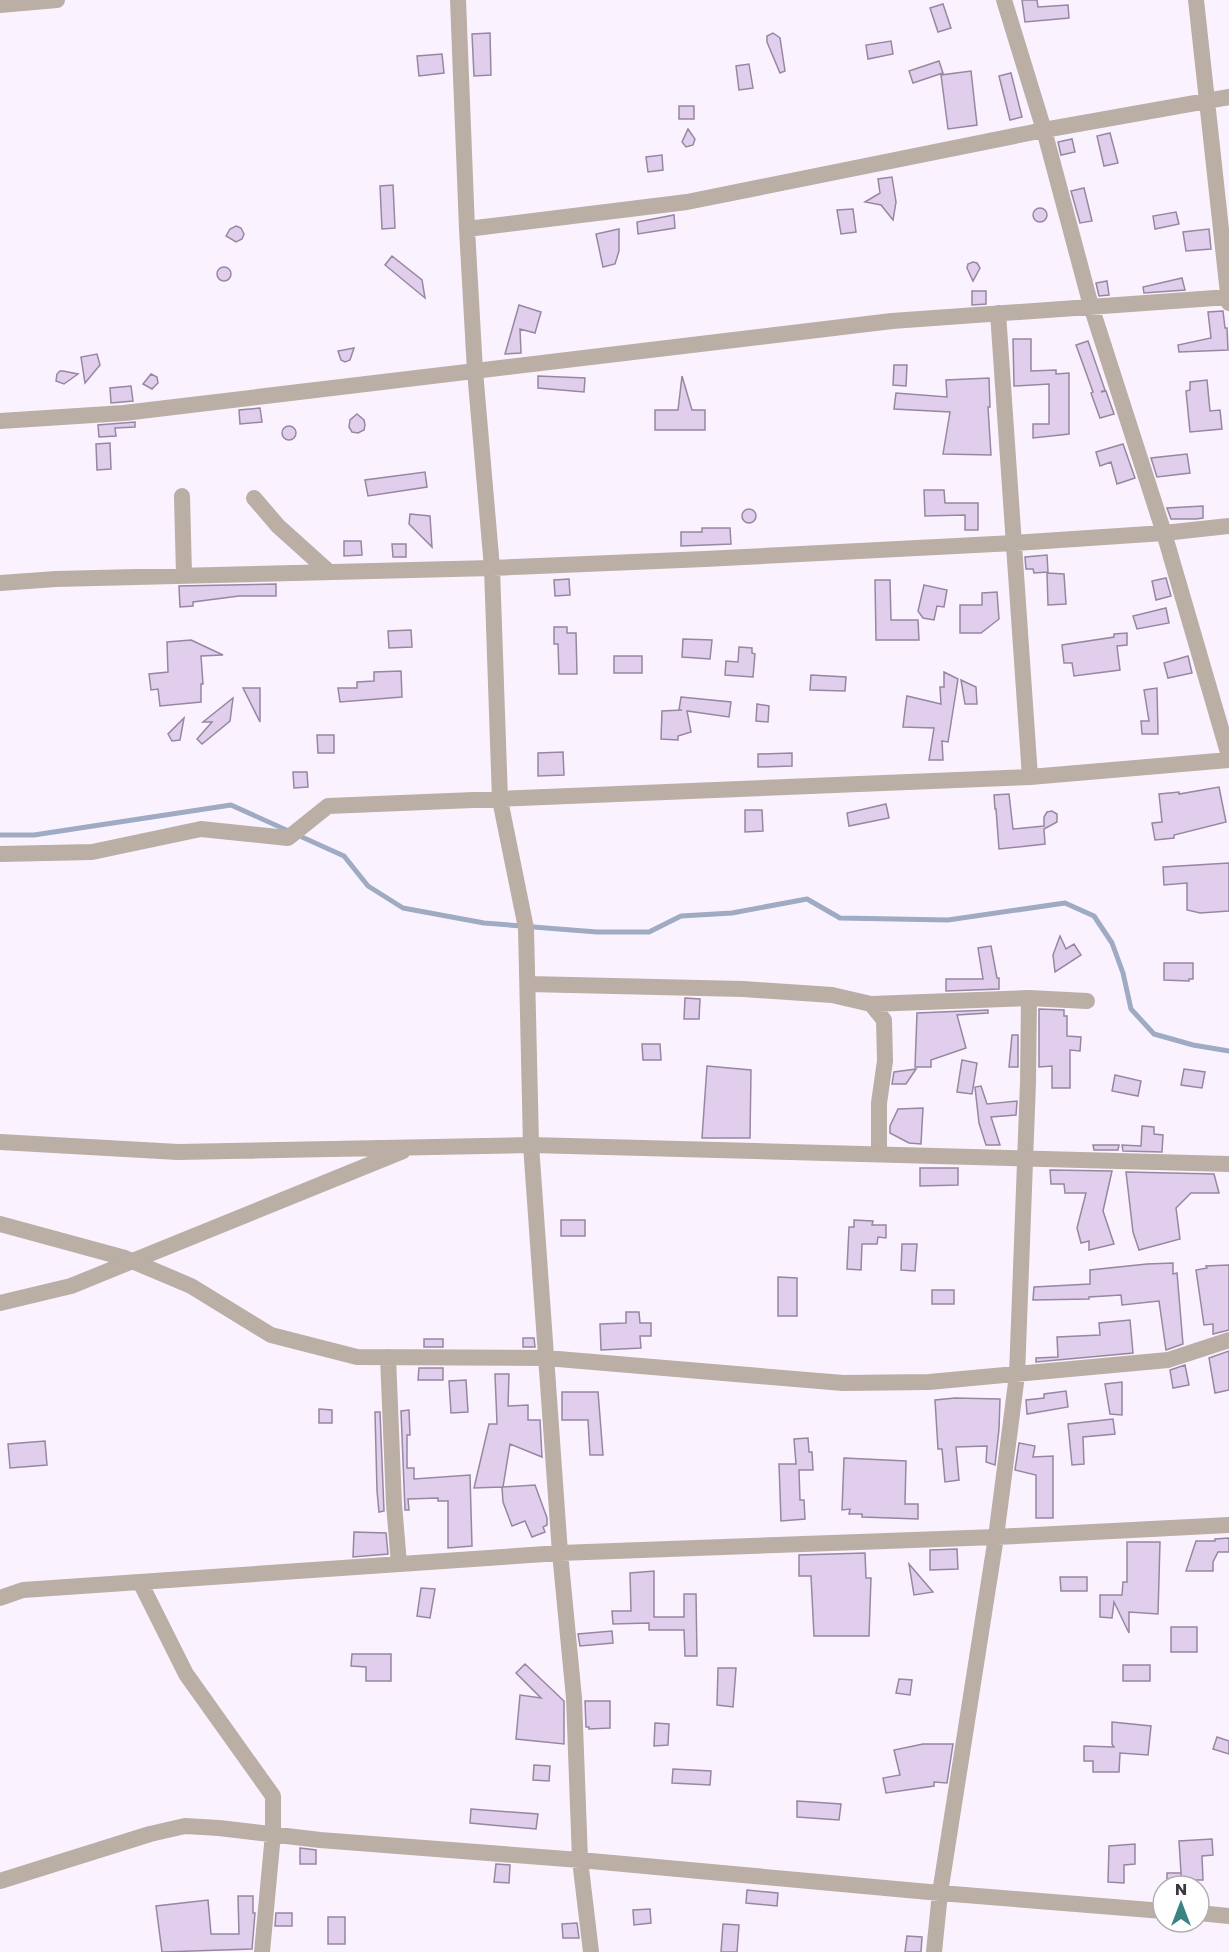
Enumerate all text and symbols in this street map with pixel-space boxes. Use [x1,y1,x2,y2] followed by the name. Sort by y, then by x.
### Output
[1151,1874,1211,1934] north arrow
[1175,1878,1187,1901] text: N

